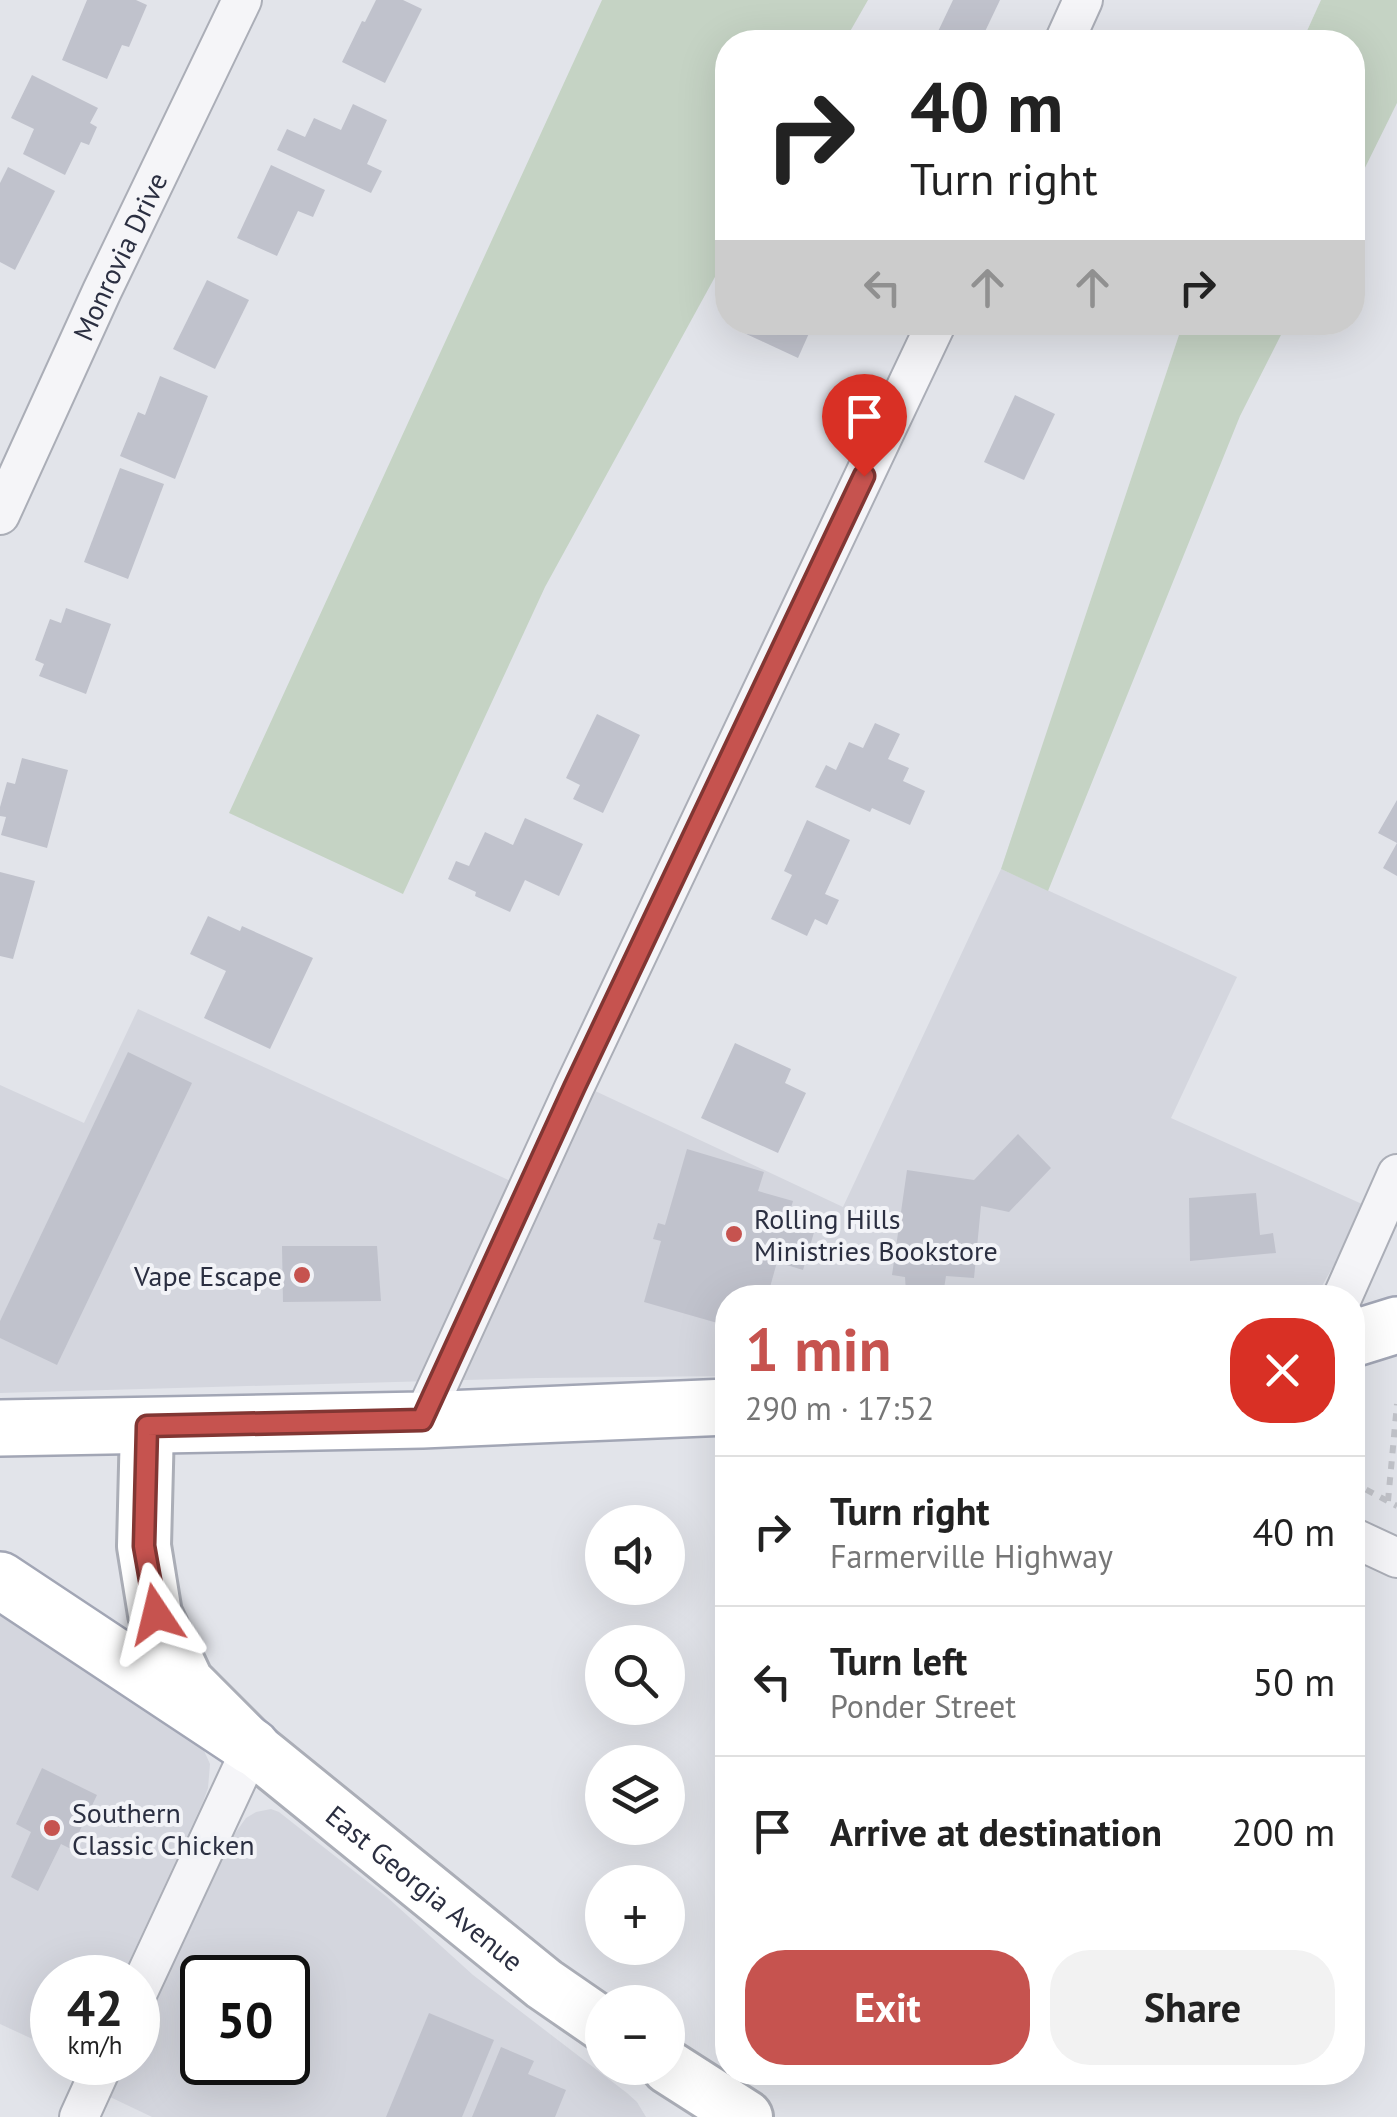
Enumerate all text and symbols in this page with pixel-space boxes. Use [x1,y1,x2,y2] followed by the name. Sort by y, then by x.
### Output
[910,61,1063,151] text: 40 m
[745,70,875,200] icon: right
[910,149,1098,207] text: Turn right
[64,166,175,346] street label: Monrovia Drive
[855,260,910,315] icon: left
[960,260,1015,315] icon: ahead
[1065,260,1120,315] icon: ahead
[1170,260,1225,315] icon: right
[822,374,907,477] pin
[837,389,892,444] icon: arrive
[754,1200,998,1269] place label: Rolling Hills Ministries Bookstore
[723,1223,745,1245] marker: Rolling Hills Ministries Bookstore
[133,1257,282,1294] place label: Vape Escape
[291,1264,313,1286] marker: Vape Escape
[745,1310,891,1388] text: 1 min
[1230,1318,1335,1423] button: close
[745,1387,934,1429] text: 290 m · 17:52
[830,1486,990,1535] text: Turn right
[745,1504,800,1559] icon: right
[585,1505,685,2085] map controls
[585,1505,685,1605] button: sound
[1253,1507,1335,1556] text: 40 m
[830,1535,1113,1577] text: Farmerville Highway
[104,1562,208,1666] position arrow
[585,1625,685,1725] button: search
[830,1636,967,1685] text: Turn left
[745,1654,800,1709] icon: left
[1253,1657,1335,1706] text: 50 m
[830,1685,1016,1727] text: Ponder Street
[585,1745,685,1845] button: layers
[72,1794,255,1863] place label: Southern Classic Chicken
[319,1796,531,1979] street label: East Georgia Avenue
[745,1804,800,1859] icon: arrive
[830,1807,1162,1856] text: Arrive at destination
[1232,1807,1335,1856] text: 200 m
[41,1817,63,1839] marker: Southern Classic Chicken
[585,1865,685,1965] button: +
[745,1950,1030,2065] button: Exit
[1050,1950,1335,2065] button: Share
[180,1955,310,2085] speed limit sign: 50
[67,1975,123,2040] text: 42
[585,1985,685,2085] button: −
[68,2029,122,2061] text: km/h

